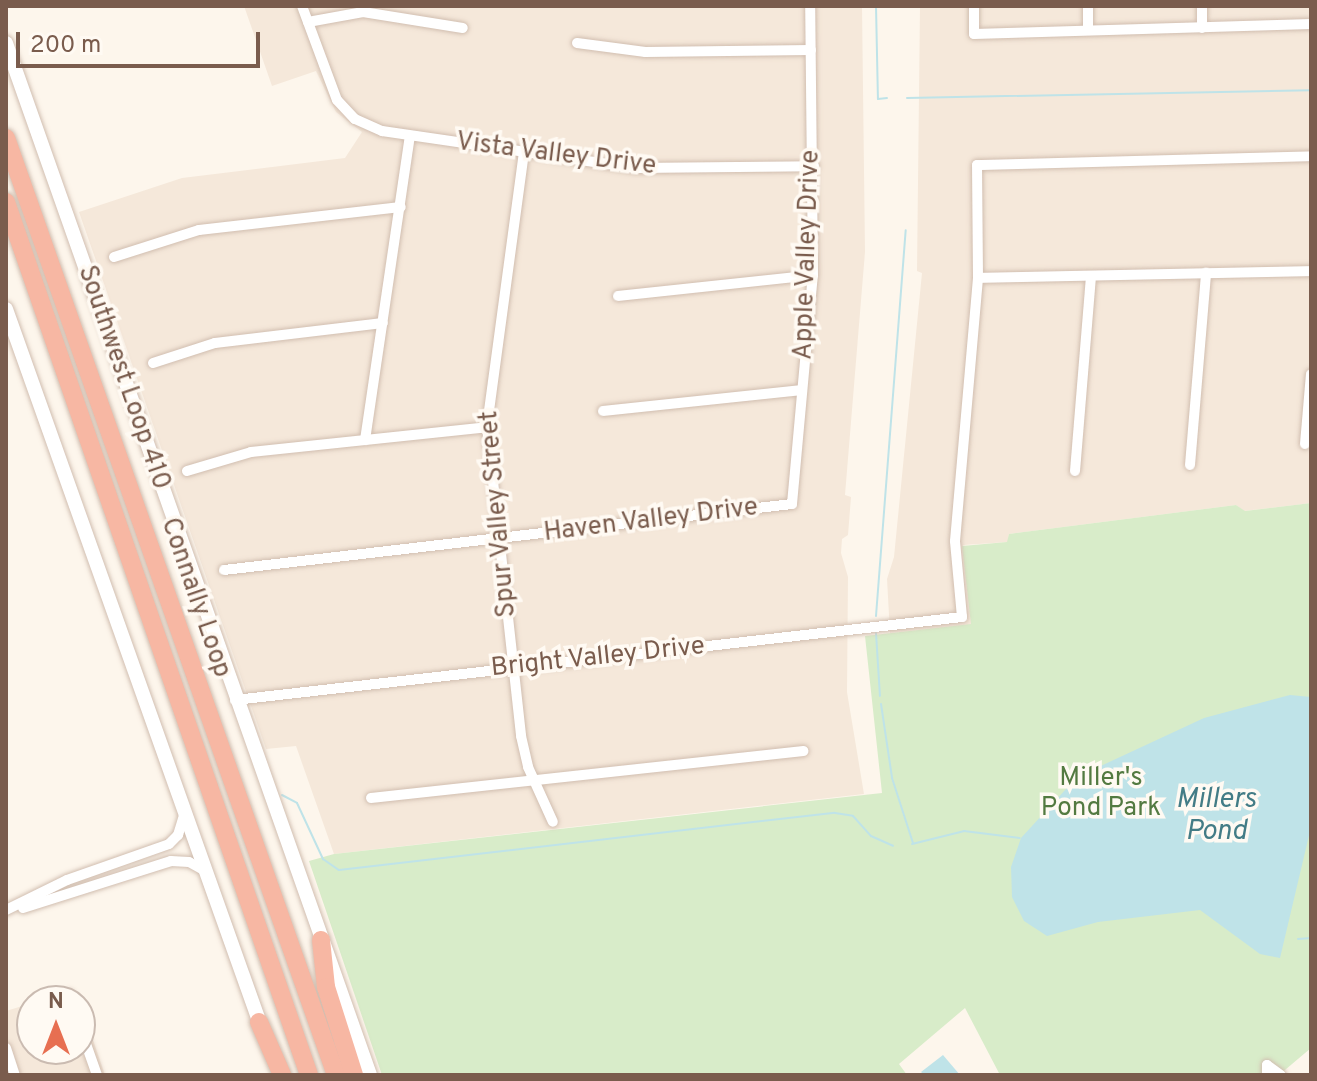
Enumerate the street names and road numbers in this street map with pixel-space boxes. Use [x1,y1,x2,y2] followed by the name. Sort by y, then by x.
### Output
[454,127,658,183] street label: Vista Valley Drive
[789,149,827,361] street label: Apple Valley Drive
[70,262,176,494] street label: Southwest Loop 410
[474,409,524,619] street label: Spur Valley Street
[542,492,760,550] street label: Haven Valley Drive
[153,514,237,682] street label: Connally Loop
[489,631,707,685] street label: Bright Valley Drive

